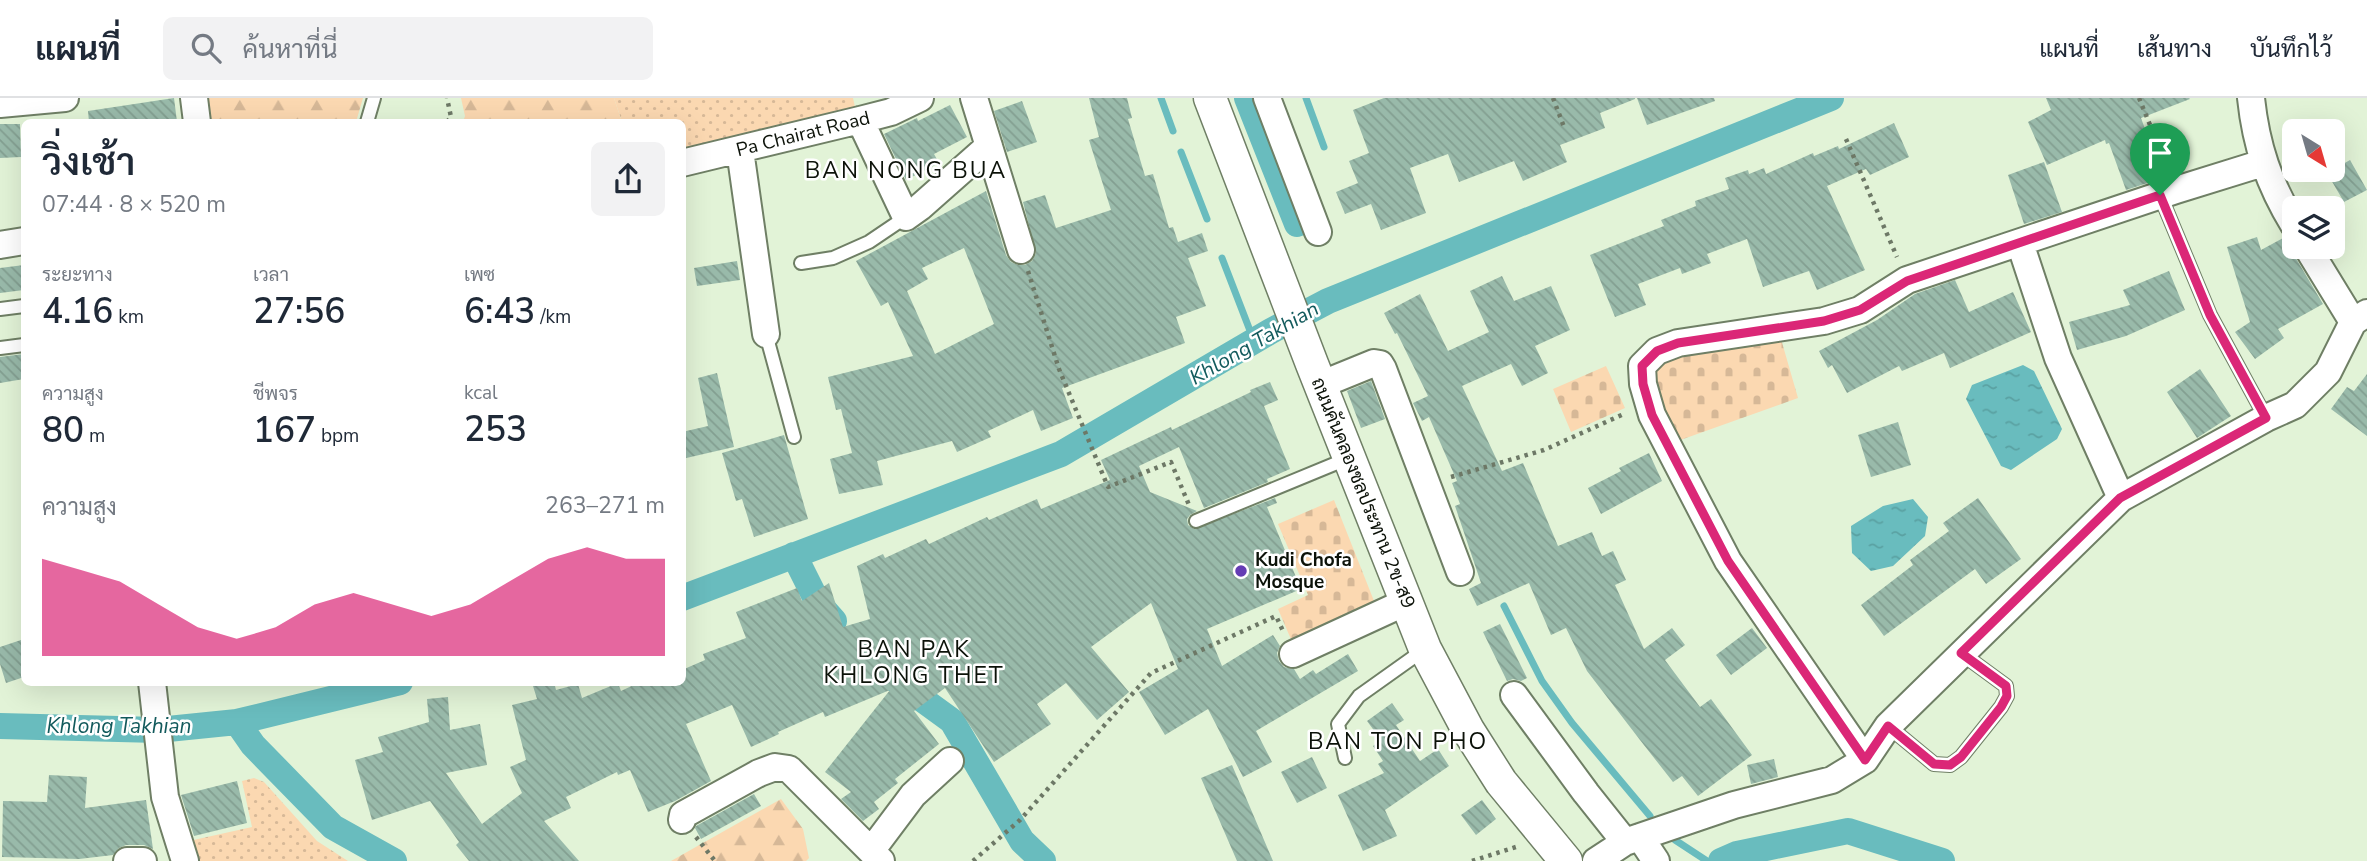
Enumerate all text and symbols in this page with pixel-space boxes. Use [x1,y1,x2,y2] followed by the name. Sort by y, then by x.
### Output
[163,17,653,80] search box
[35,27,121,72] text: แผนที่
[187,29,225,67] icon: search
[243,32,338,67] text: ค้นหาที่นี่
[2039,33,2099,65] text: แผนที่
[2137,33,2212,65] text: เส้นทาง
[2250,33,2332,65] text: บันทึกไว้
[733,105,873,163] street label: Pa Chairat Road
[2282,119,2345,182] north arrow
[2282,119,2345,259] map controls
[2130,123,2190,195] pin
[2141,134,2179,172] icon: arrive
[42,137,135,188] text: วิ่งเช้า
[591,142,665,216] button: share
[805,155,1007,186] district label: BAN NONG BUA
[42,189,226,220] text: 07:44 · 8 × 520 m
[2282,196,2345,259] button: layers
[42,262,113,288] text: ระยะทาง
[253,262,289,288] text: เวลา
[464,262,495,288] text: เพซ
[42,288,113,335] text: 4.16
[253,288,345,335] text: 27:56
[464,288,535,335] text: 6:43
[1184,295,1324,391] water label: Khlong Takhian
[113,304,144,330] text: km
[535,304,571,330] text: /km
[1305,374,1421,612] street label: ถนนคันคลองชลประทาน 2ข-ส9
[464,380,498,406] text: kcal
[42,381,104,407] text: ความสูง
[253,381,298,407] text: ชีพจร
[464,406,527,453] text: 253
[42,407,84,454] text: 80
[253,407,316,454] text: 167
[84,423,105,449] text: m
[316,423,359,449] text: bpm
[545,490,665,521] text: 263–271 m
[42,492,117,523] text: ความสูง
[1255,547,1352,595] place label: Kudi Chofa Mosque
[1233,563,1249,579] marker: Kudi Chofa Mosque
[823,634,1005,691] district label: BAN PAK KHLONG THET
[47,712,192,740] water label: Khlong Takhian
[1308,726,1488,757] district label: BAN TON PHO

